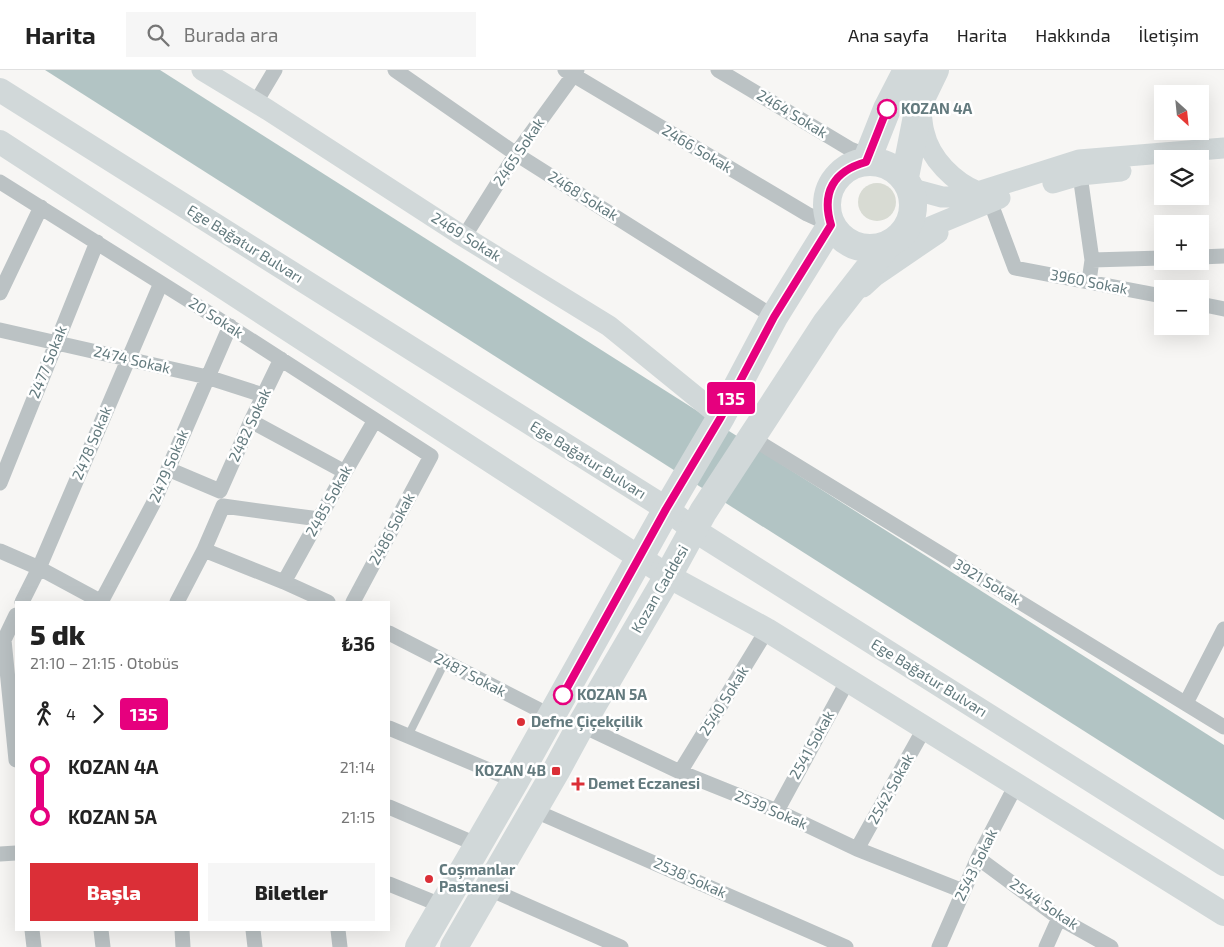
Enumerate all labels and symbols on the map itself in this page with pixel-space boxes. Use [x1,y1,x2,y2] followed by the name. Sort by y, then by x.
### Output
[754,85,831,141] street label: 2464 Sokak
[1154,85,1209,140] north arrow
[877,99,897,119] marker: KOZAN 4A
[901,99,973,117] place label: KOZAN 4A
[489,114,548,189] street label: 2465 Sokak
[659,120,736,176] street label: 2466 Sokak
[545,167,622,224] street label: 2468 Sokak
[184,200,307,286] street label: Ege Bağatur Bulvarı
[428,208,505,265] street label: 2469 Sokak
[1049,265,1130,297] street label: 3960 Sokak
[186,293,247,342] street label: 20 Sokak
[24,322,70,401] street label: 2477 Sokak
[92,341,173,377] street label: 2474 Sokak
[702,382,760,414] line badge: 135
[224,385,274,464] street label: 2482 Sokak
[68,403,115,482] street label: 2478 Sokak
[527,416,650,502] street label: Ege Bağatur Bulvarı
[145,426,192,505] street label: 2479 Sokak
[301,461,355,539] street label: 2485 Sokak
[365,489,418,568] street label: 2486 Sokak
[627,541,692,636] street label: Kozan Caddesi
[951,554,1025,608] street label: 3921 Sokak
[868,634,991,720] street label: Ege Bağatur Bulvarı
[432,648,510,700] street label: 2487 Sokak
[695,662,752,739] street label: 2540 Sokak
[553,685,573,705] marker: KOZAN 5A
[577,685,647,703] place label: KOZAN 5A
[785,707,837,782] street label: 2541 Sokak
[531,712,643,732] place label: Defne Çiçekçilik
[515,716,527,728] marker: Defne Çiçekçilik
[863,750,917,827] street label: 2542 Sokak
[475,761,546,779] place label: KOZAN 4B
[550,765,562,777] marker: KOZAN 4B
[588,774,700,792] place label: Demet Eczanesi
[572,778,584,790] marker: Demet Eczanesi
[732,786,811,833] street label: 2539 Sokak
[950,825,1000,903] street label: 2543 Sokak
[651,853,730,901] street label: 2538 Sokak
[439,860,516,895] place label: Coşmanlar Pastanesi
[423,873,435,885] marker: Coşmanlar Pastanesi
[1007,874,1083,933] street label: 2544 Sokak

